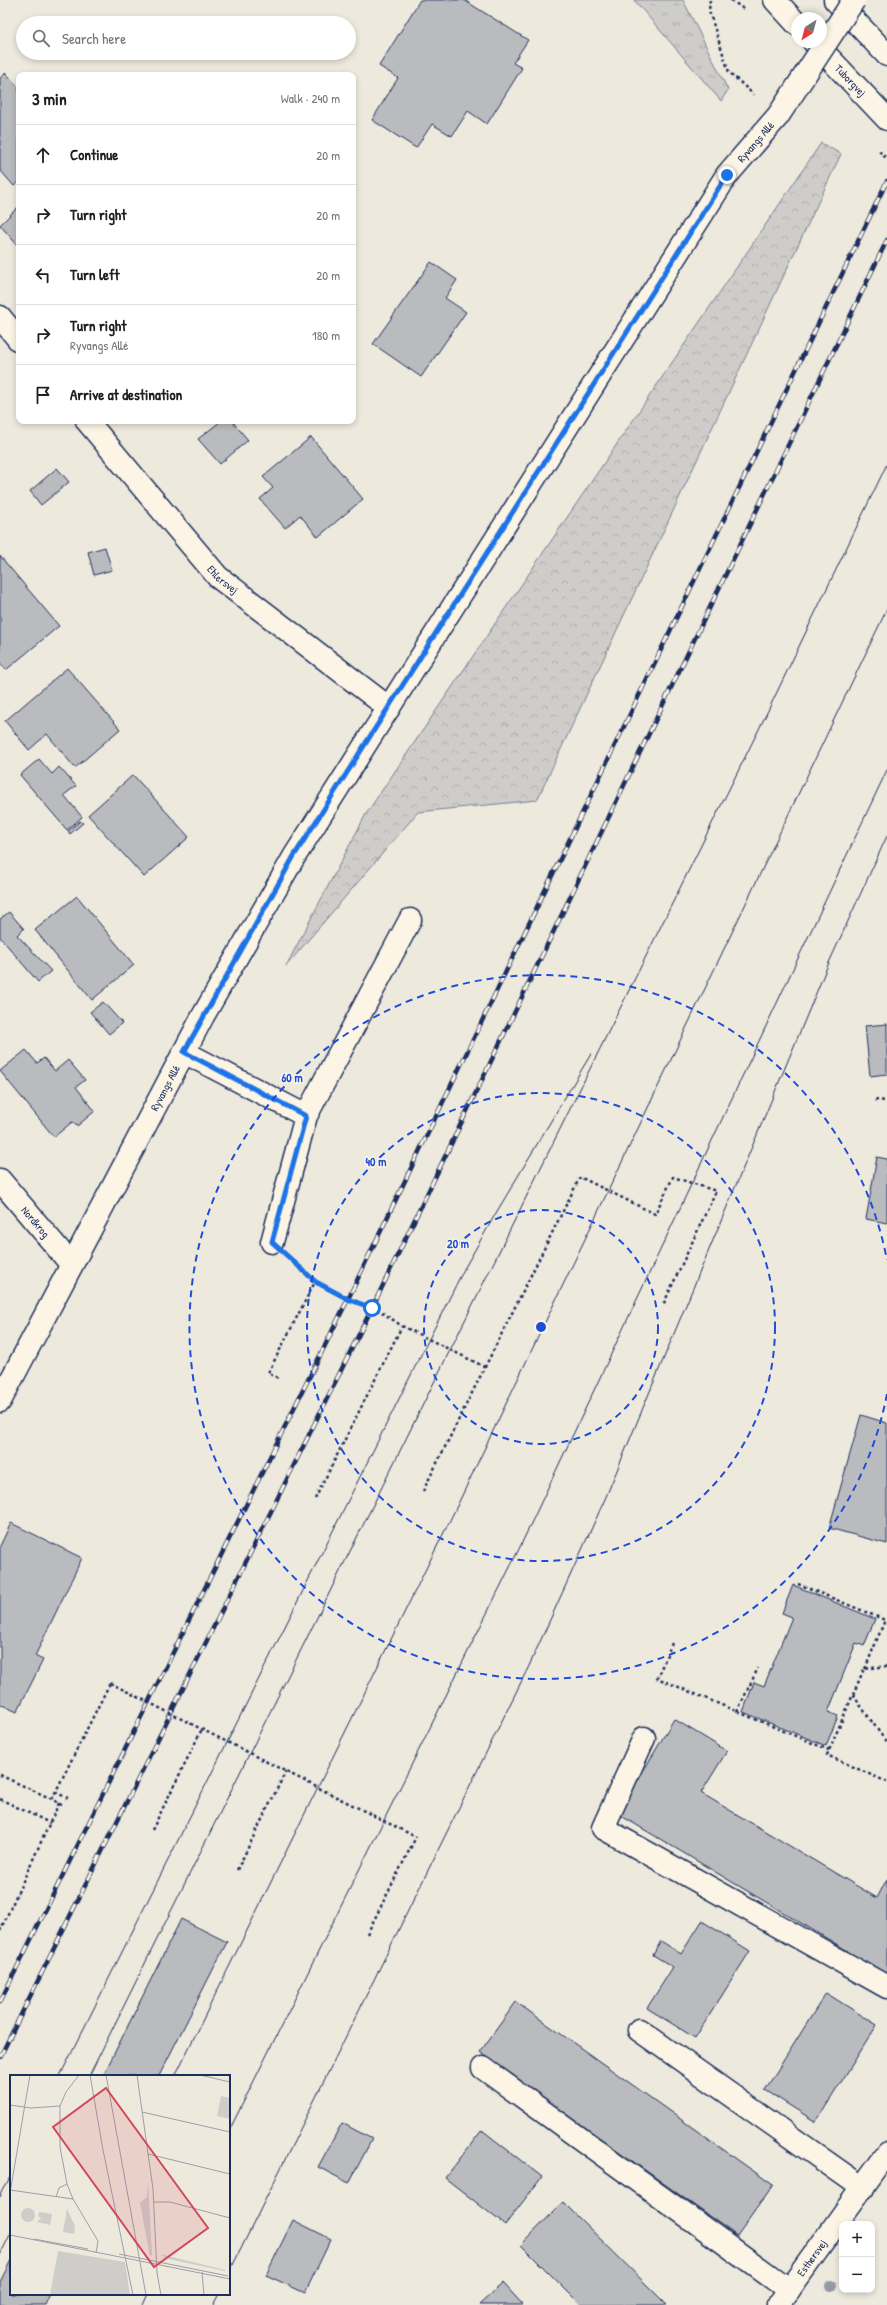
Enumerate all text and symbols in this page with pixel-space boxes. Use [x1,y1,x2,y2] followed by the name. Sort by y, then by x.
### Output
[791,12,827,48] north arrow
[16,16,356,60] search box
[30,27,52,49] icon: search
[62,28,126,49] text: Search here
[832,61,869,99] street label: Tuborgvej
[32,87,67,110] text: 3 min
[281,89,340,107] text: Walk · 240 m
[734,118,777,165] street label: Ryvangs Allé
[32,144,54,166] icon: ahead
[70,144,118,165] text: Continue
[316,146,340,164] text: 20 m
[718,166,736,184] route end
[32,204,54,226] icon: right
[70,204,126,225] text: Turn right
[316,206,340,224] text: 20 m
[32,264,54,286] icon: left
[70,264,120,285] text: Turn left
[316,266,340,284] text: 20 m
[70,315,126,336] text: Turn right
[32,324,54,346] icon: right
[312,326,340,344] text: 180 m
[70,336,128,354] text: Ryvangs Allé
[32,384,54,406] icon: arrive
[70,384,182,405] text: Arrive at destination
[204,562,241,597] street label: Ehlersvej
[147,1062,183,1113] street label: Ryvangs Allé
[281,1069,303,1086] text: 60 m
[366,1153,386,1170] text: 40 m
[18,1203,53,1241] street label: Nordkrog
[447,1235,469,1252] text: 20 m
[363,1299,381,1317] route start
[534,1320,548,1334] centre of rings
[10,2075,230,2295] inset map
[839,2221,875,2293] map controls
[839,2221,875,2257] button: +
[794,2237,830,2279] street label: Esthersvej
[839,2257,875,2293] button: −

